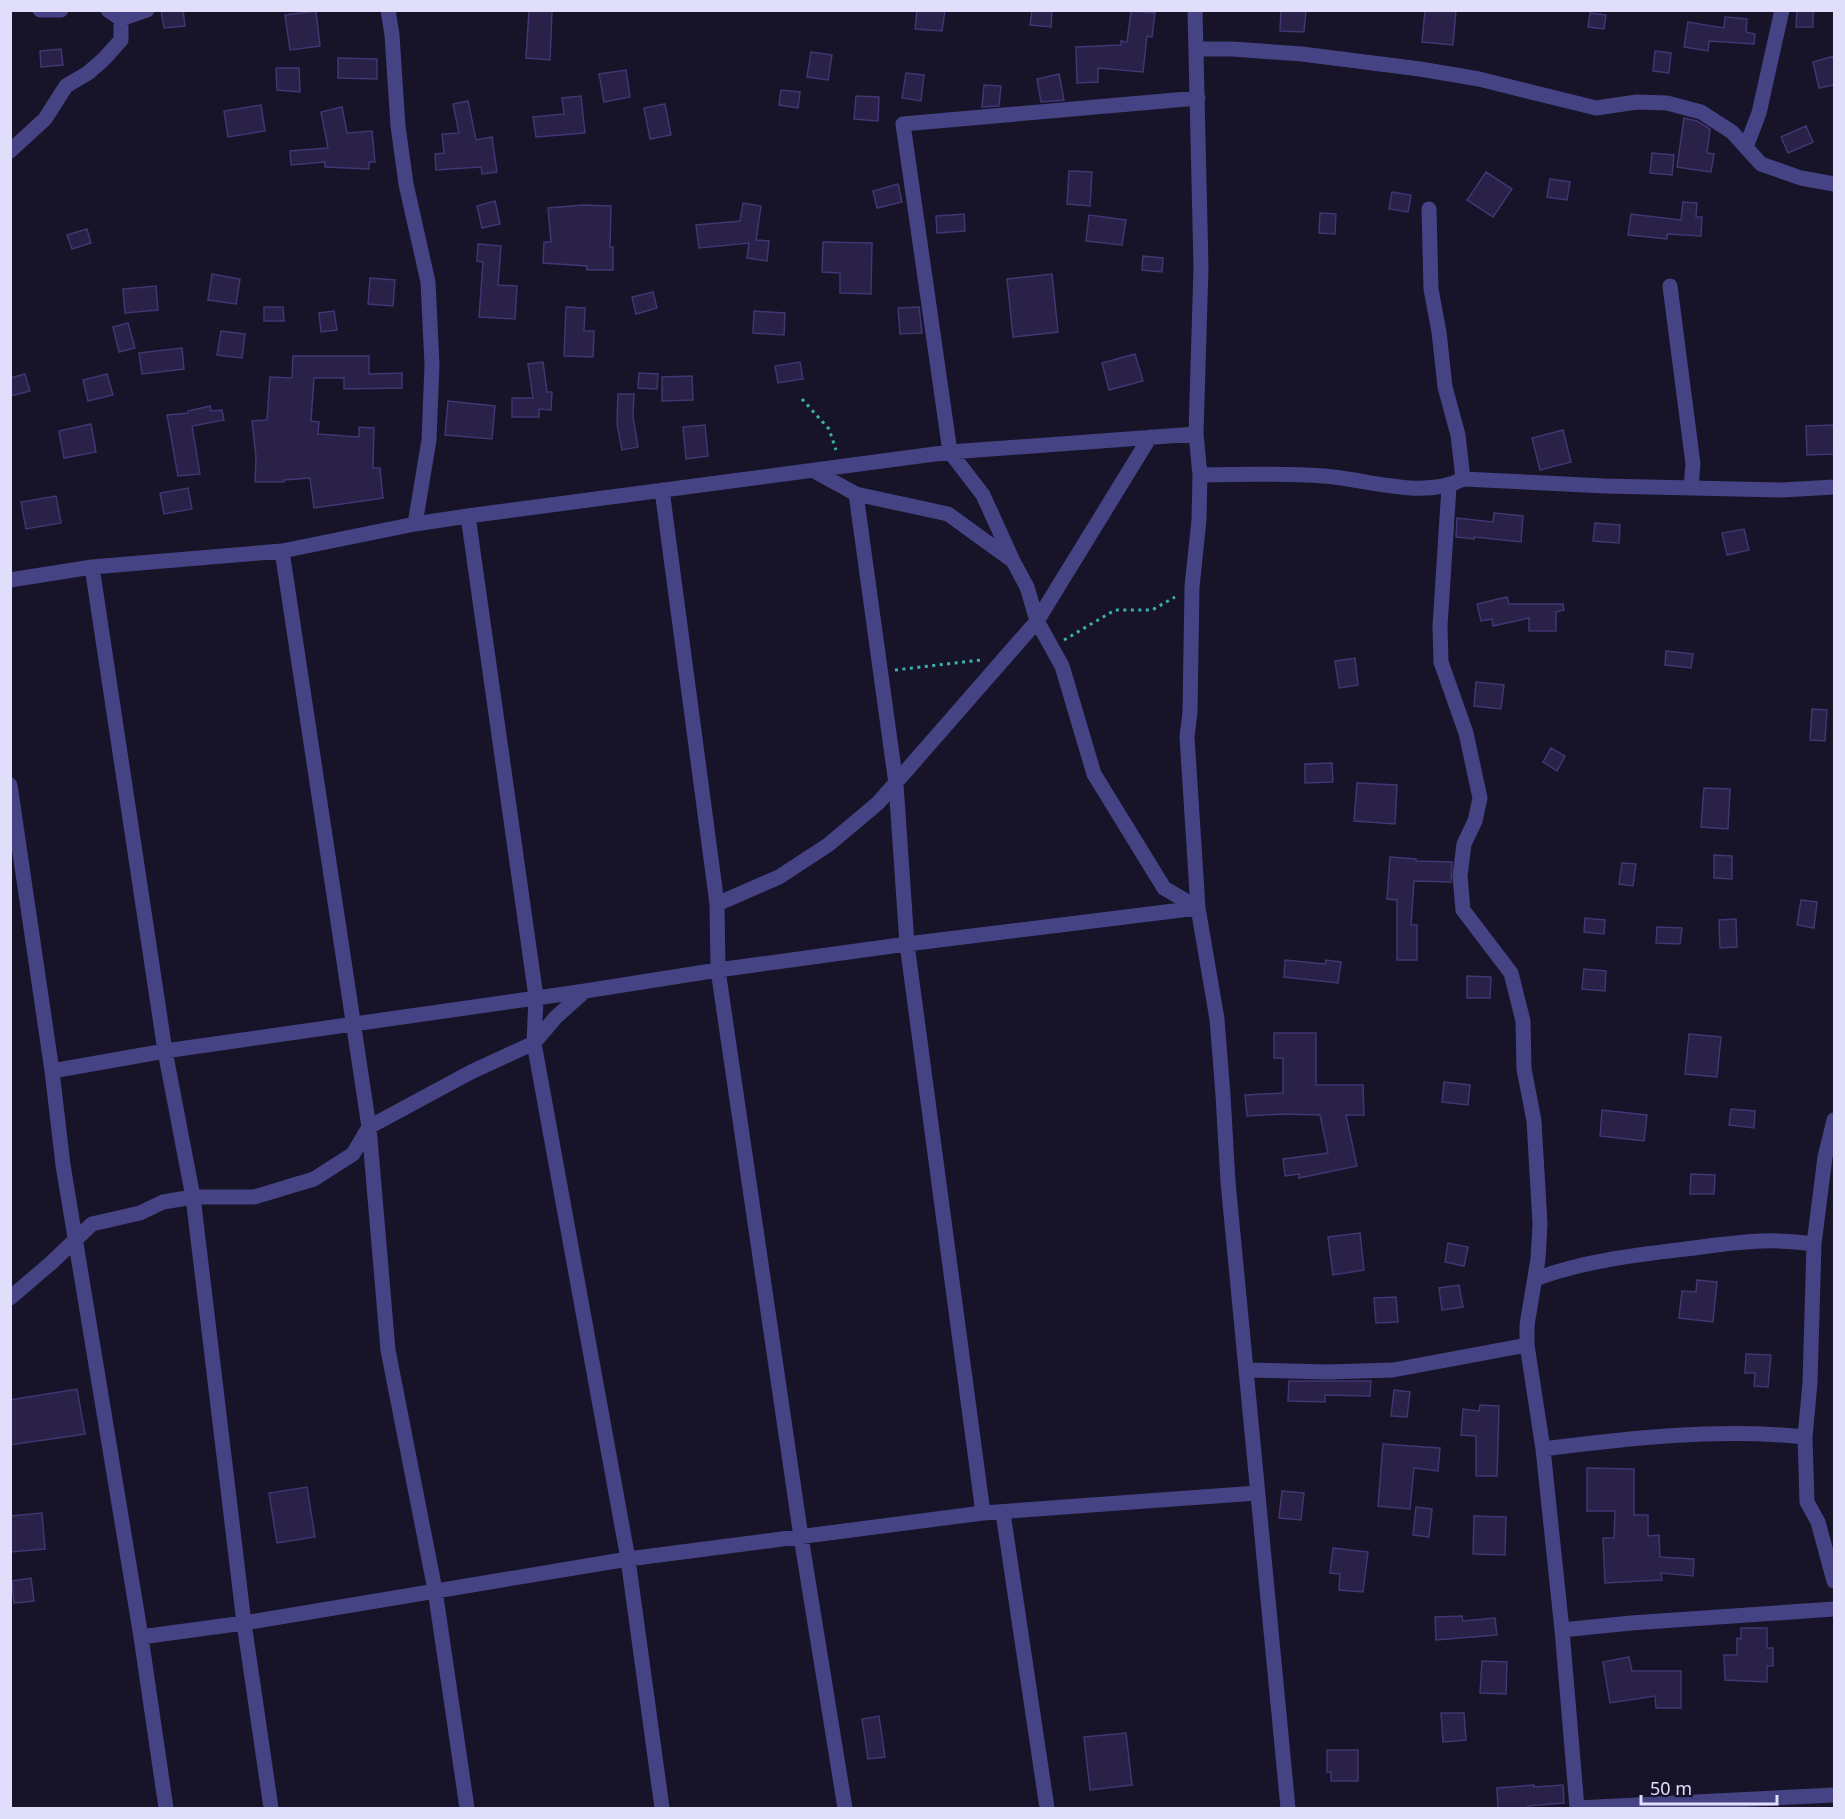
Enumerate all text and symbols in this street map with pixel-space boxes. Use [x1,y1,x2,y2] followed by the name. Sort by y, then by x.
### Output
[1641,1768,1778,1806] scale bar
[1650,1776,1692,1800] text: 50 m

